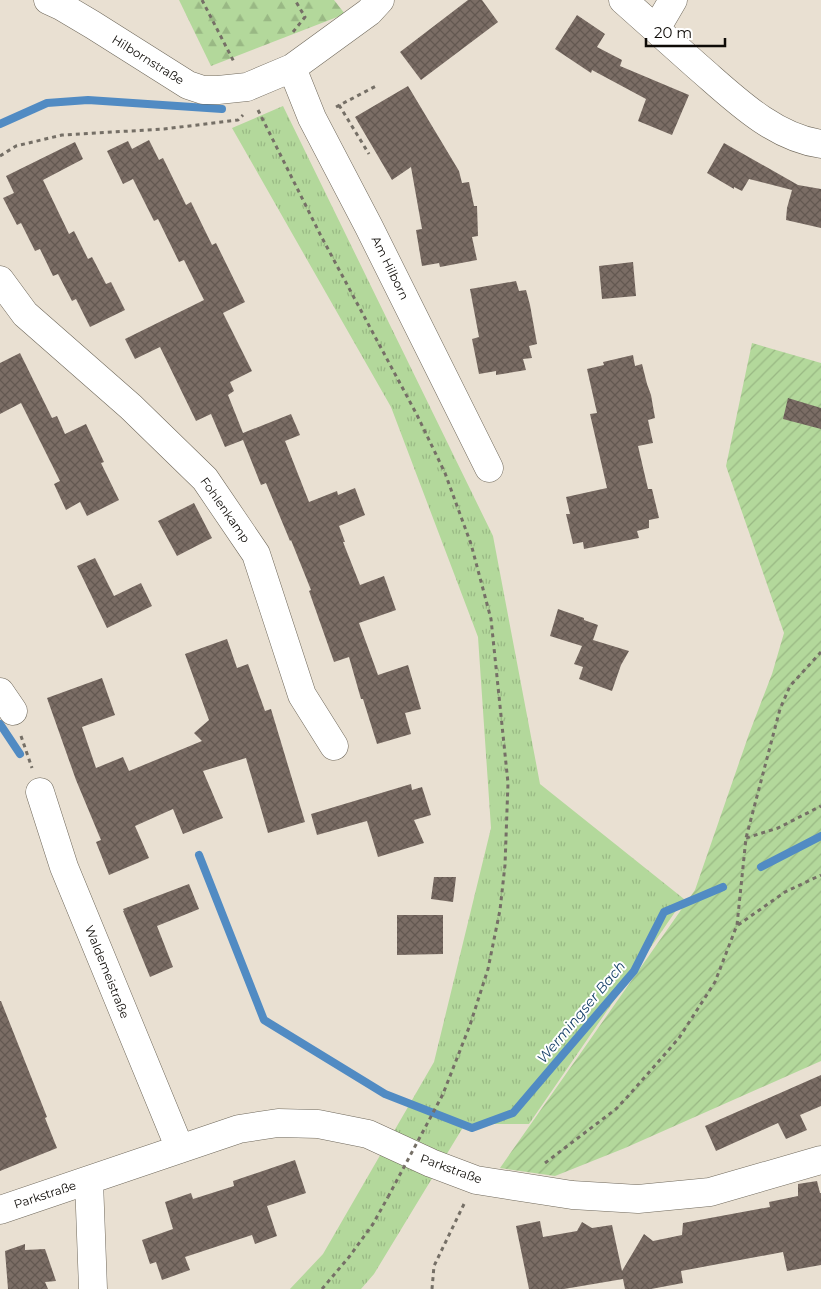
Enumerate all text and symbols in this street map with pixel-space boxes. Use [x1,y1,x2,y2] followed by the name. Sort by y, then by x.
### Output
[646,15,725,47] scale bar
[654,23,692,42] text: 20 m
[109,31,187,88] street label: Hilbornstraße
[369,233,412,302] street label: Am Hilborn
[197,474,254,545] street label: Fohlenkamp
[82,923,133,1021] street label: Waldemeistraße
[533,957,629,1067] water label: Wermingser Bach
[418,1150,484,1187] street label: Parkstraße
[12,1177,78,1212] street label: Parkstraße

